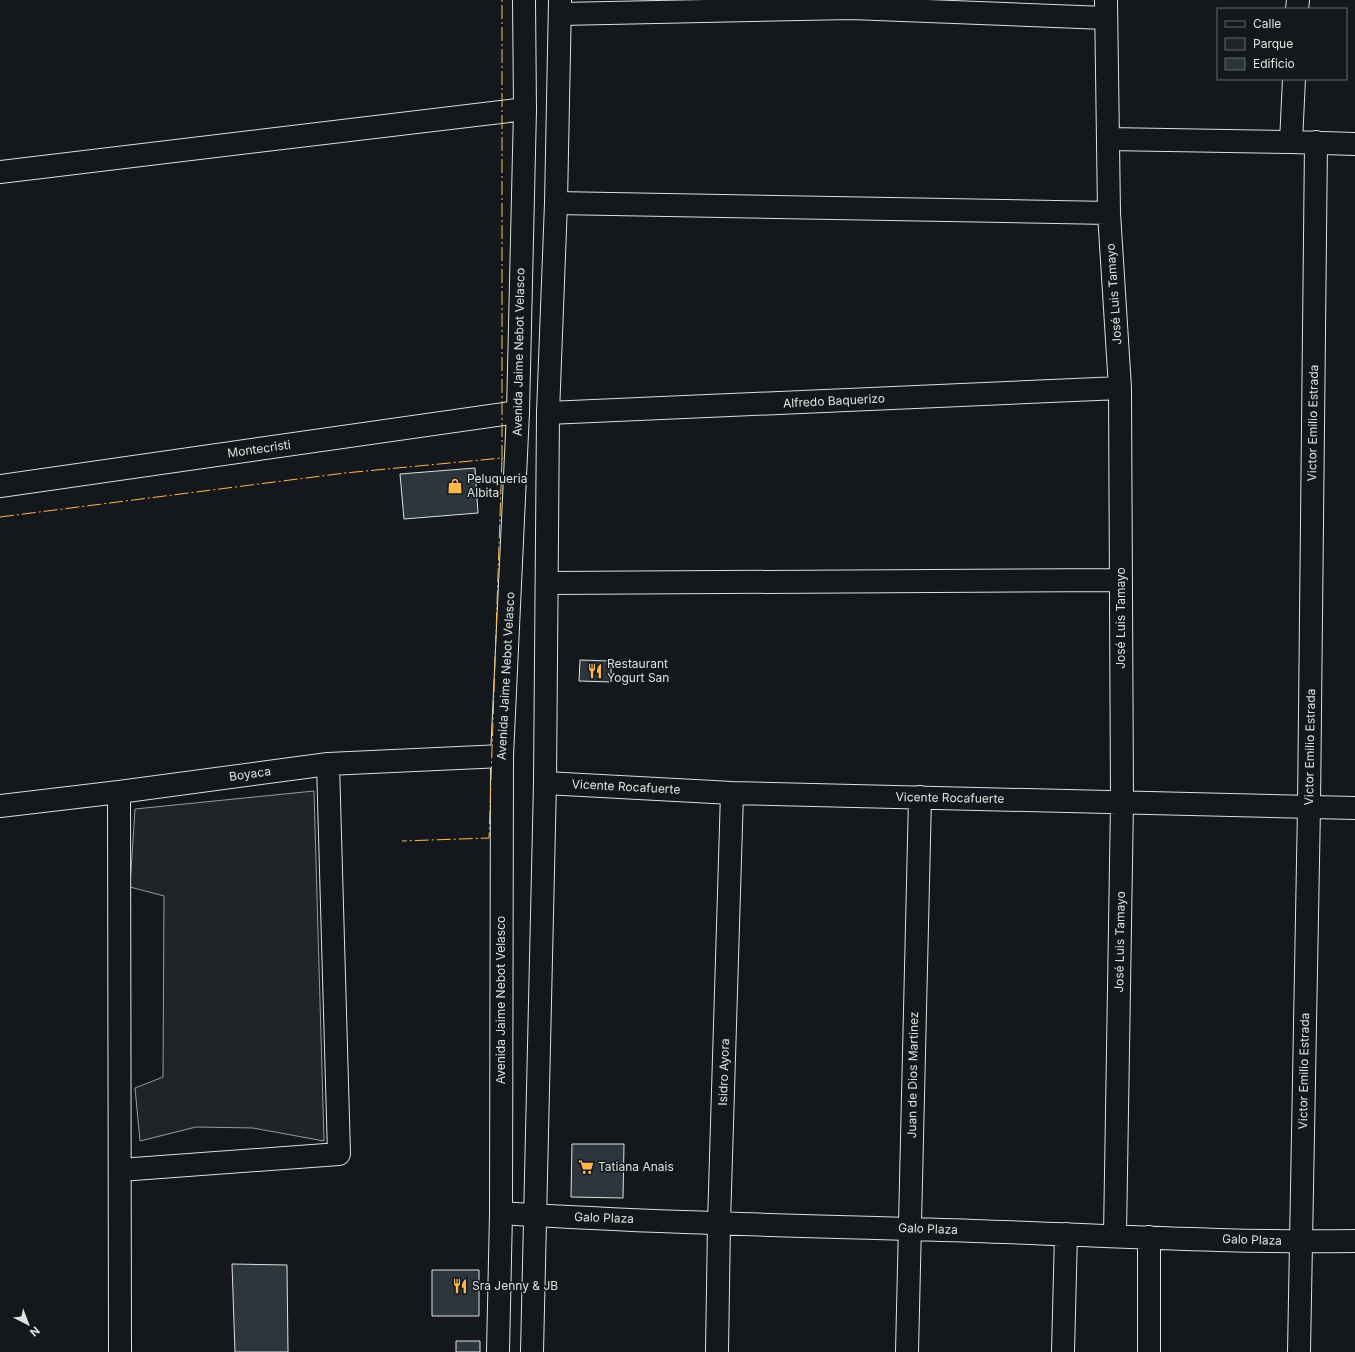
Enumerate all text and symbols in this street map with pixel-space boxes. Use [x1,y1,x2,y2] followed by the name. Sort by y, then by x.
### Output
[1217,8,1347,80] legend
[1253,16,1281,31] text: Calle
[1253,36,1293,51] text: Parque
[1253,56,1295,71] text: Edificio
[1102,243,1125,345] street label: José Luis Tamayo
[510,268,527,436] street label: Avenida Jaime Nebot Velasco
[1304,364,1321,481] street label: Victor Emilio Estrada
[783,390,885,411] street label: Alfredo Baquerizo
[226,437,292,460] street label: Montecristi
[467,471,527,500] place label: Peluqueria Albita
[446,477,464,495] shop icon: Peluqueria Albita
[1113,567,1128,669] street label: José Luis Tamayo
[494,592,517,760] street label: Avenida Jaime Nebot Velasco
[607,656,669,685] place label: Restaurant Yogurt San
[586,662,604,680] restaurant icon: Restaurant Yogurt San
[1301,688,1318,805] street label: Victor Emilio Estrada
[228,763,272,784] street label: Boyaca
[571,776,681,797] street label: Vicente Rocafuerte
[895,789,1005,806] street label: Vicente Rocafuerte
[1111,891,1128,993] street label: José Luis Tamayo
[493,916,508,1084] street label: Avenida Jaime Nebot Velasco
[904,1011,921,1139] street label: Juan de Dios Martinez
[1295,1012,1312,1129] street label: Victor Emilio Estrada
[715,1038,732,1106] street label: Isidro Ayora
[577,1158,595,1176] supermarket icon: Tatiana Anais
[598,1159,674,1174] place label: Tatiana Anais
[574,1209,634,1226] street label: Galo Plaza
[898,1220,958,1237] street label: Galo Plaza
[1222,1231,1282,1248] street label: Galo Plaza
[451,1277,469,1295] restaurant icon: Sra Jenny & JB
[472,1278,558,1293] place label: Sra Jenny & JB
[8,1304,48,1344] north arrow
[27,1323,42,1339] text: N

